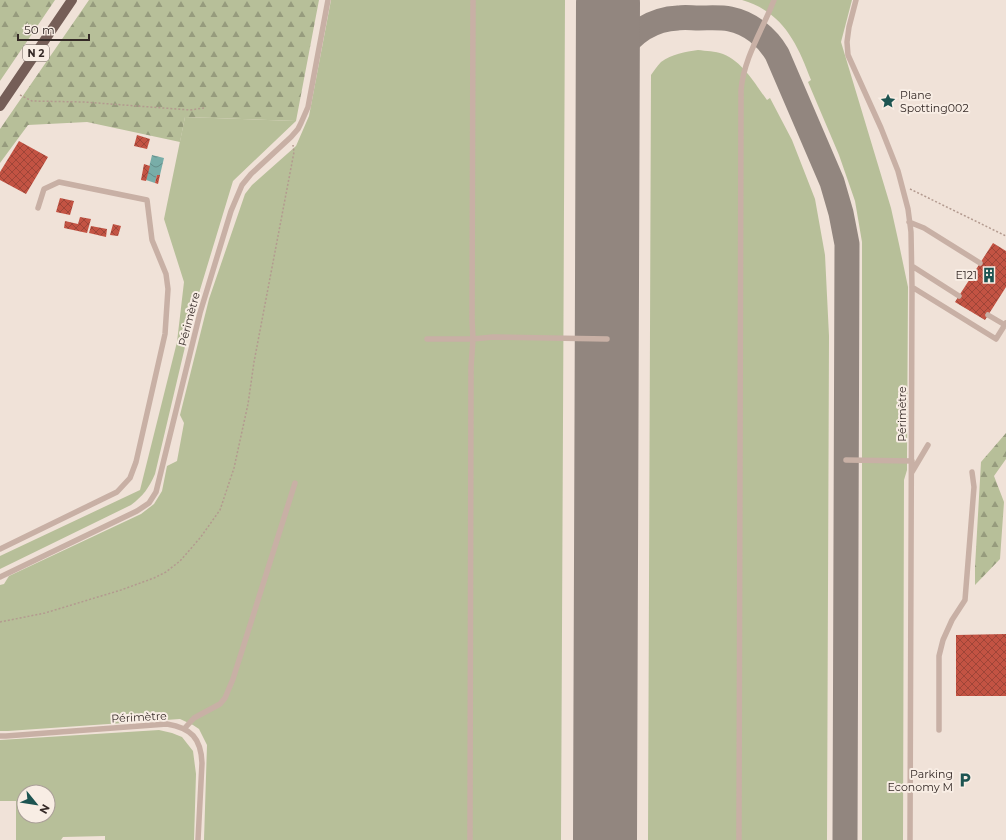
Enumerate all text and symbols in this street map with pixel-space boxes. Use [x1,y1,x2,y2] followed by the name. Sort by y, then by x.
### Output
[18,16,89,42] scale bar
[24,22,55,37] text: 50 m
[23,45,49,61] road number: N 2
[900,88,969,115] place label: Plane Spotting002
[879,92,897,110] place icon: Plane Spotting002
[980,266,998,284] building icon: E121
[955,268,977,282] place label: E121
[175,290,203,348] street label: Périmètre
[895,386,909,442] street label: Périmètre
[111,709,167,725] street label: Périmètre
[888,767,953,794] place label: Parking Economy M
[956,771,974,789] parking icon: Parking Economy M
[16,784,56,824] north arrow
[36,802,53,816] text: N

